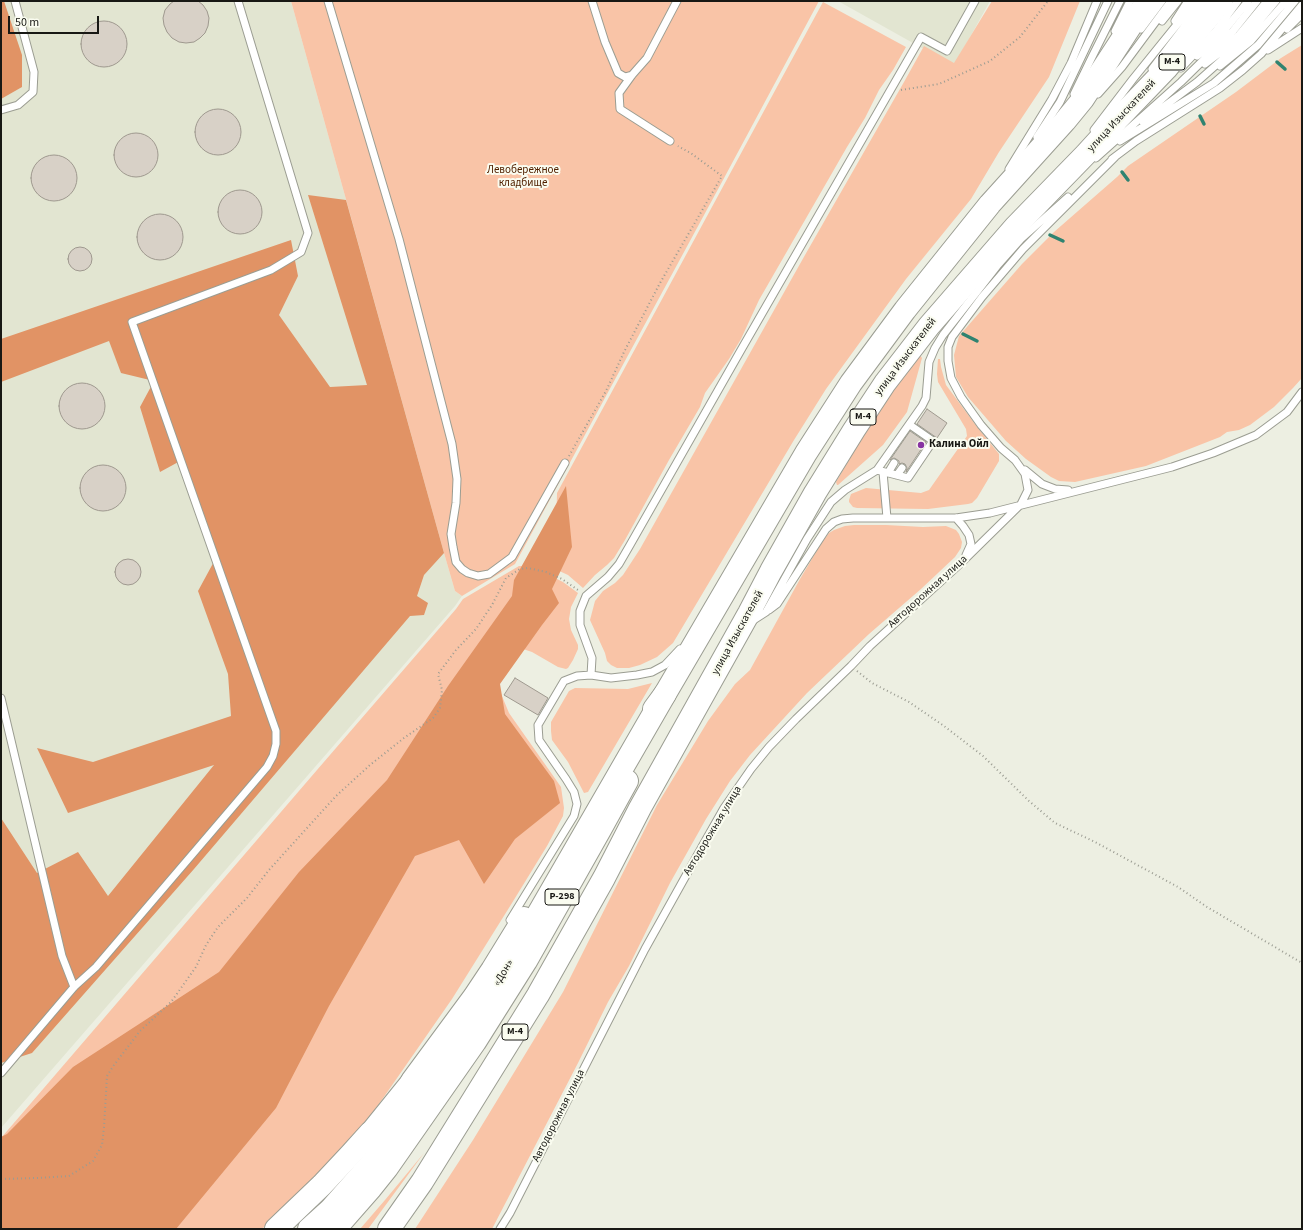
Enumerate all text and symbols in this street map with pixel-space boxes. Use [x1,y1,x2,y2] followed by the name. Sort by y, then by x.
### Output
[10,8,101,34] scale bar
[15,14,39,31] text: 50 m
[1159,54,1185,70] road number: М-4
[1085,77,1159,155] street label: улица Изыскателей
[487,164,559,190] park label: Левобережное кладбище
[872,315,940,399] street label: улица Изыскателей
[850,409,876,425] road number: М-4
[929,438,989,452] place label: Калина Ойл
[916,440,926,450] marker: Калина Ойл
[886,553,970,631] street label: Автодорожная улица
[709,589,767,677] street label: улица Изыскателей
[681,784,745,878] street label: Автодорожная улица
[545,889,579,905] road number: Р-298
[491,957,517,989] street label: «Дон»
[502,1024,528,1040] road number: М-4
[530,1068,588,1164] street label: Автодорожная улица

